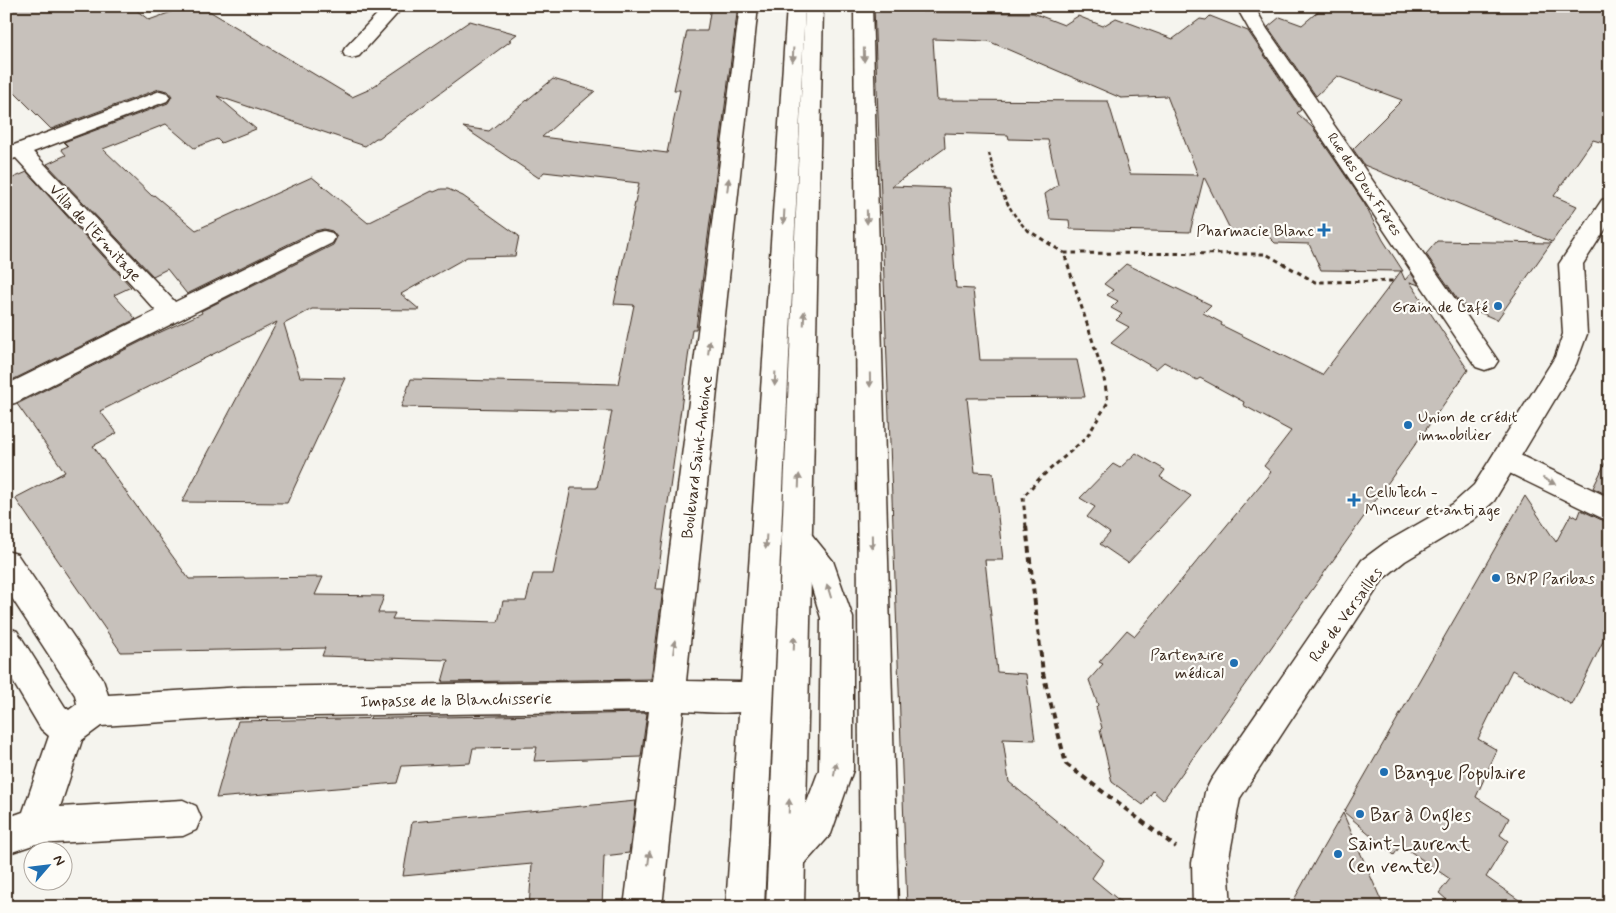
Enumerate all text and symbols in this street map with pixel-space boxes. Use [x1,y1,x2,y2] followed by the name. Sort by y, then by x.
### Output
[788,47,796,63] one-way arrow
[860,47,868,63] one-way arrow
[1323,130,1405,240] street label: Rue des Deux Frères
[724,177,732,193] one-way arrow
[44,180,146,287] street label: Villa de l'Ermitage
[779,209,787,225] one-way arrow
[863,210,871,226] one-way arrow
[1196,221,1314,242] place label: Pharmacie Blanc
[1318,224,1330,236] marker: Pharmacie Blanc
[1392,297,1488,318] place label: Grain de Café
[1492,300,1504,312] marker: Grain de Café
[801,310,809,326] one-way arrow
[705,338,713,354] one-way arrow
[770,372,778,388] one-way arrow
[866,372,874,388] one-way arrow
[677,374,718,540] street label: Boulevard Saint-Antoine
[1418,407,1517,446] place label: Union de crédit immobilier
[1402,419,1414,431] marker: Union de crédit immobilier
[796,472,804,488] one-way arrow
[1542,477,1556,485] one-way arrow
[1365,482,1501,521] place label: CelluTech - Minceur et anti age
[1347,493,1361,507] marker: CelluTech - Minceur et anti age
[761,534,769,550] one-way arrow
[869,535,877,551] one-way arrow
[1305,563,1388,667] street label: Rue de Versailles
[1506,569,1595,590] place label: BNP Paribas
[1490,572,1502,584] marker: BNP Paribas
[824,583,832,598] one-way arrow
[790,635,798,651] one-way arrow
[670,639,678,655] one-way arrow
[1150,645,1224,684] place label: Partenaire médical
[1228,657,1240,669] marker: Partenaire médical
[360,688,552,713] street label: Impasse de la Blanchisserie
[831,761,839,777] one-way arrow
[1394,761,1526,786] place label: Banque Populaire
[1378,766,1390,778] marker: Banque Populaire
[785,797,793,813] one-way arrow
[1370,803,1472,831] place label: Bar à Ongles
[1354,808,1366,820] marker: Bar à Ongles
[1348,832,1470,879] place label: Saint-Laurent (en vente)
[22,840,72,890] north arrow
[1332,848,1344,860] marker: Saint-Laurent (en vente)
[645,850,653,866] one-way arrow
[48,852,69,869] text: N

